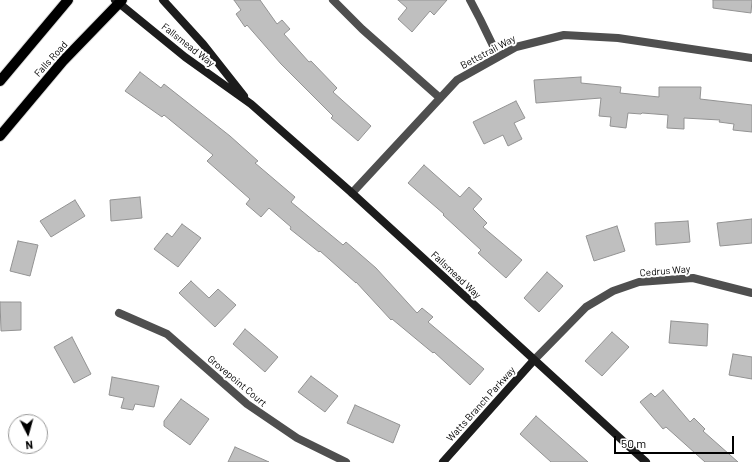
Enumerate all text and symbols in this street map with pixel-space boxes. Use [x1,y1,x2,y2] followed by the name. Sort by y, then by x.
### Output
[159,21,217,69] street label: Fallsmead Way
[458,32,518,72] street label: Bettstrail Way
[32,39,70,79] street label: Falls Road
[429,249,483,301] street label: Fallsmead Way
[639,263,691,279] street label: Cedrus Way
[205,353,269,409] street label: Grovepoint Court
[444,364,518,444] street label: Watts Branch Parkway
[8,414,48,454] north arrow
[616,428,736,454] scale bar
[621,436,646,450] text: 50 m
[25,439,34,452] text: N

